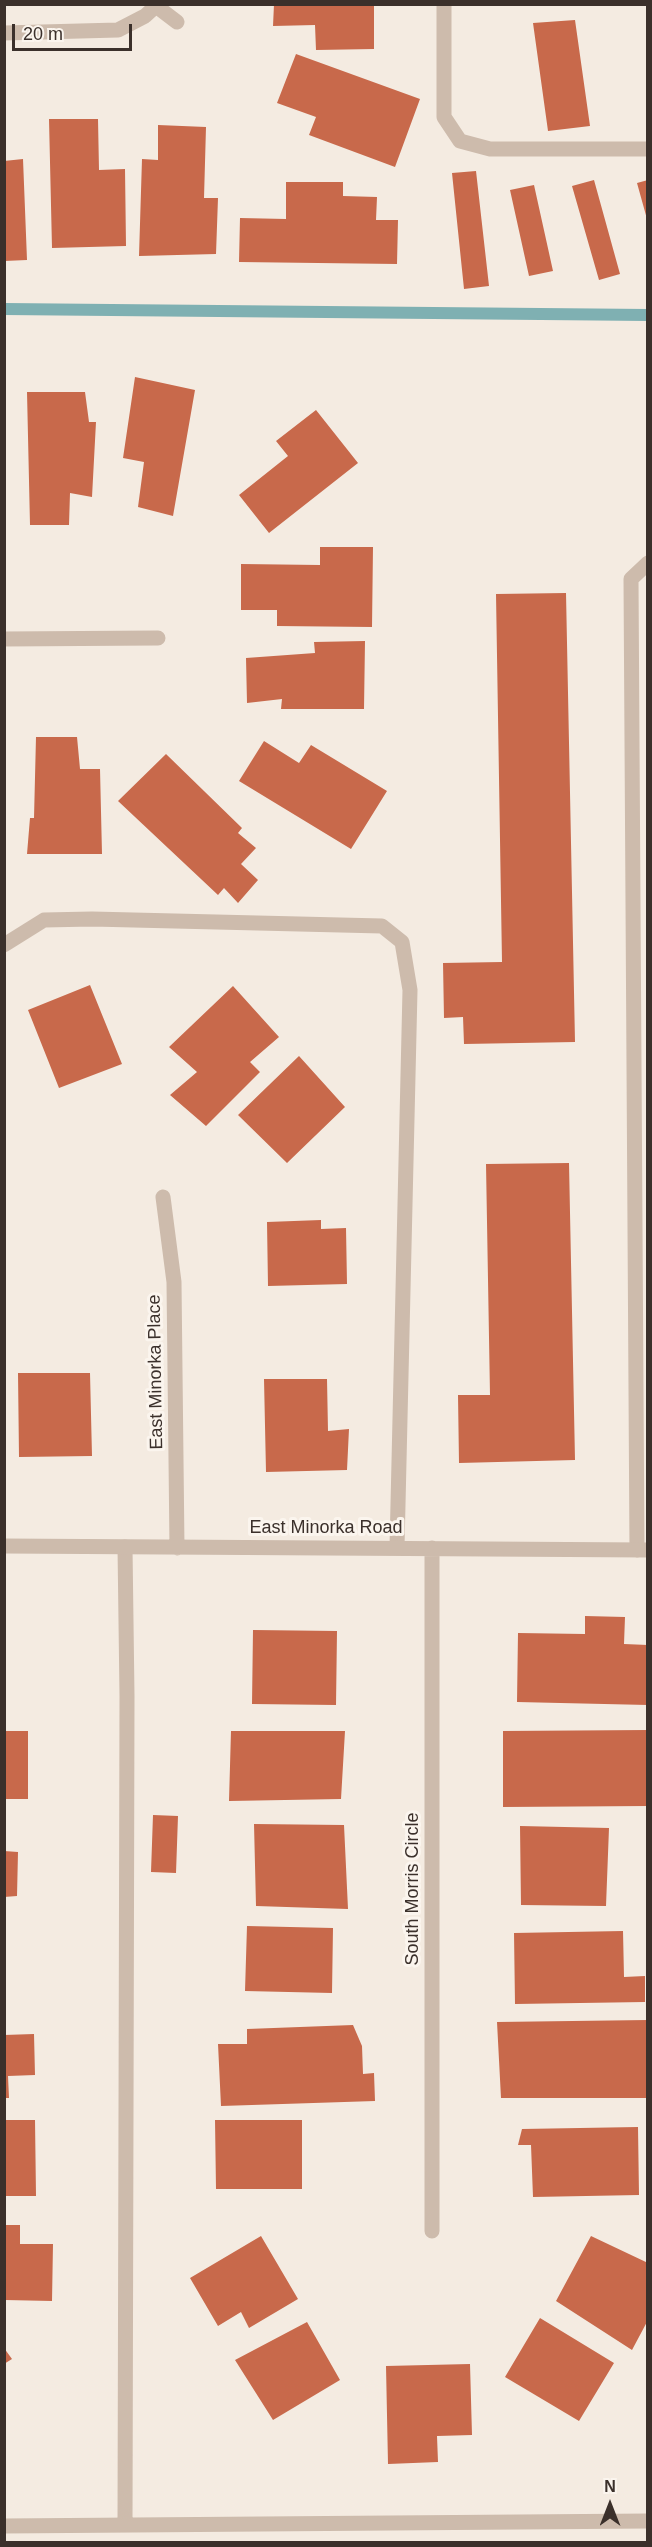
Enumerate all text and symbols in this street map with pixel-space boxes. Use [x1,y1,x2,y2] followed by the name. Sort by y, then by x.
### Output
[15,12,135,50] scale bar
[23,24,63,44] text: 20 m
[144,1294,168,1450] street label: East Minorka Place
[249,1517,403,1539] street label: East Minorka Road
[402,1812,424,1966] street label: South Morris Circle
[580,2475,640,2535] north arrow
[604,2478,616,2495] text: N

